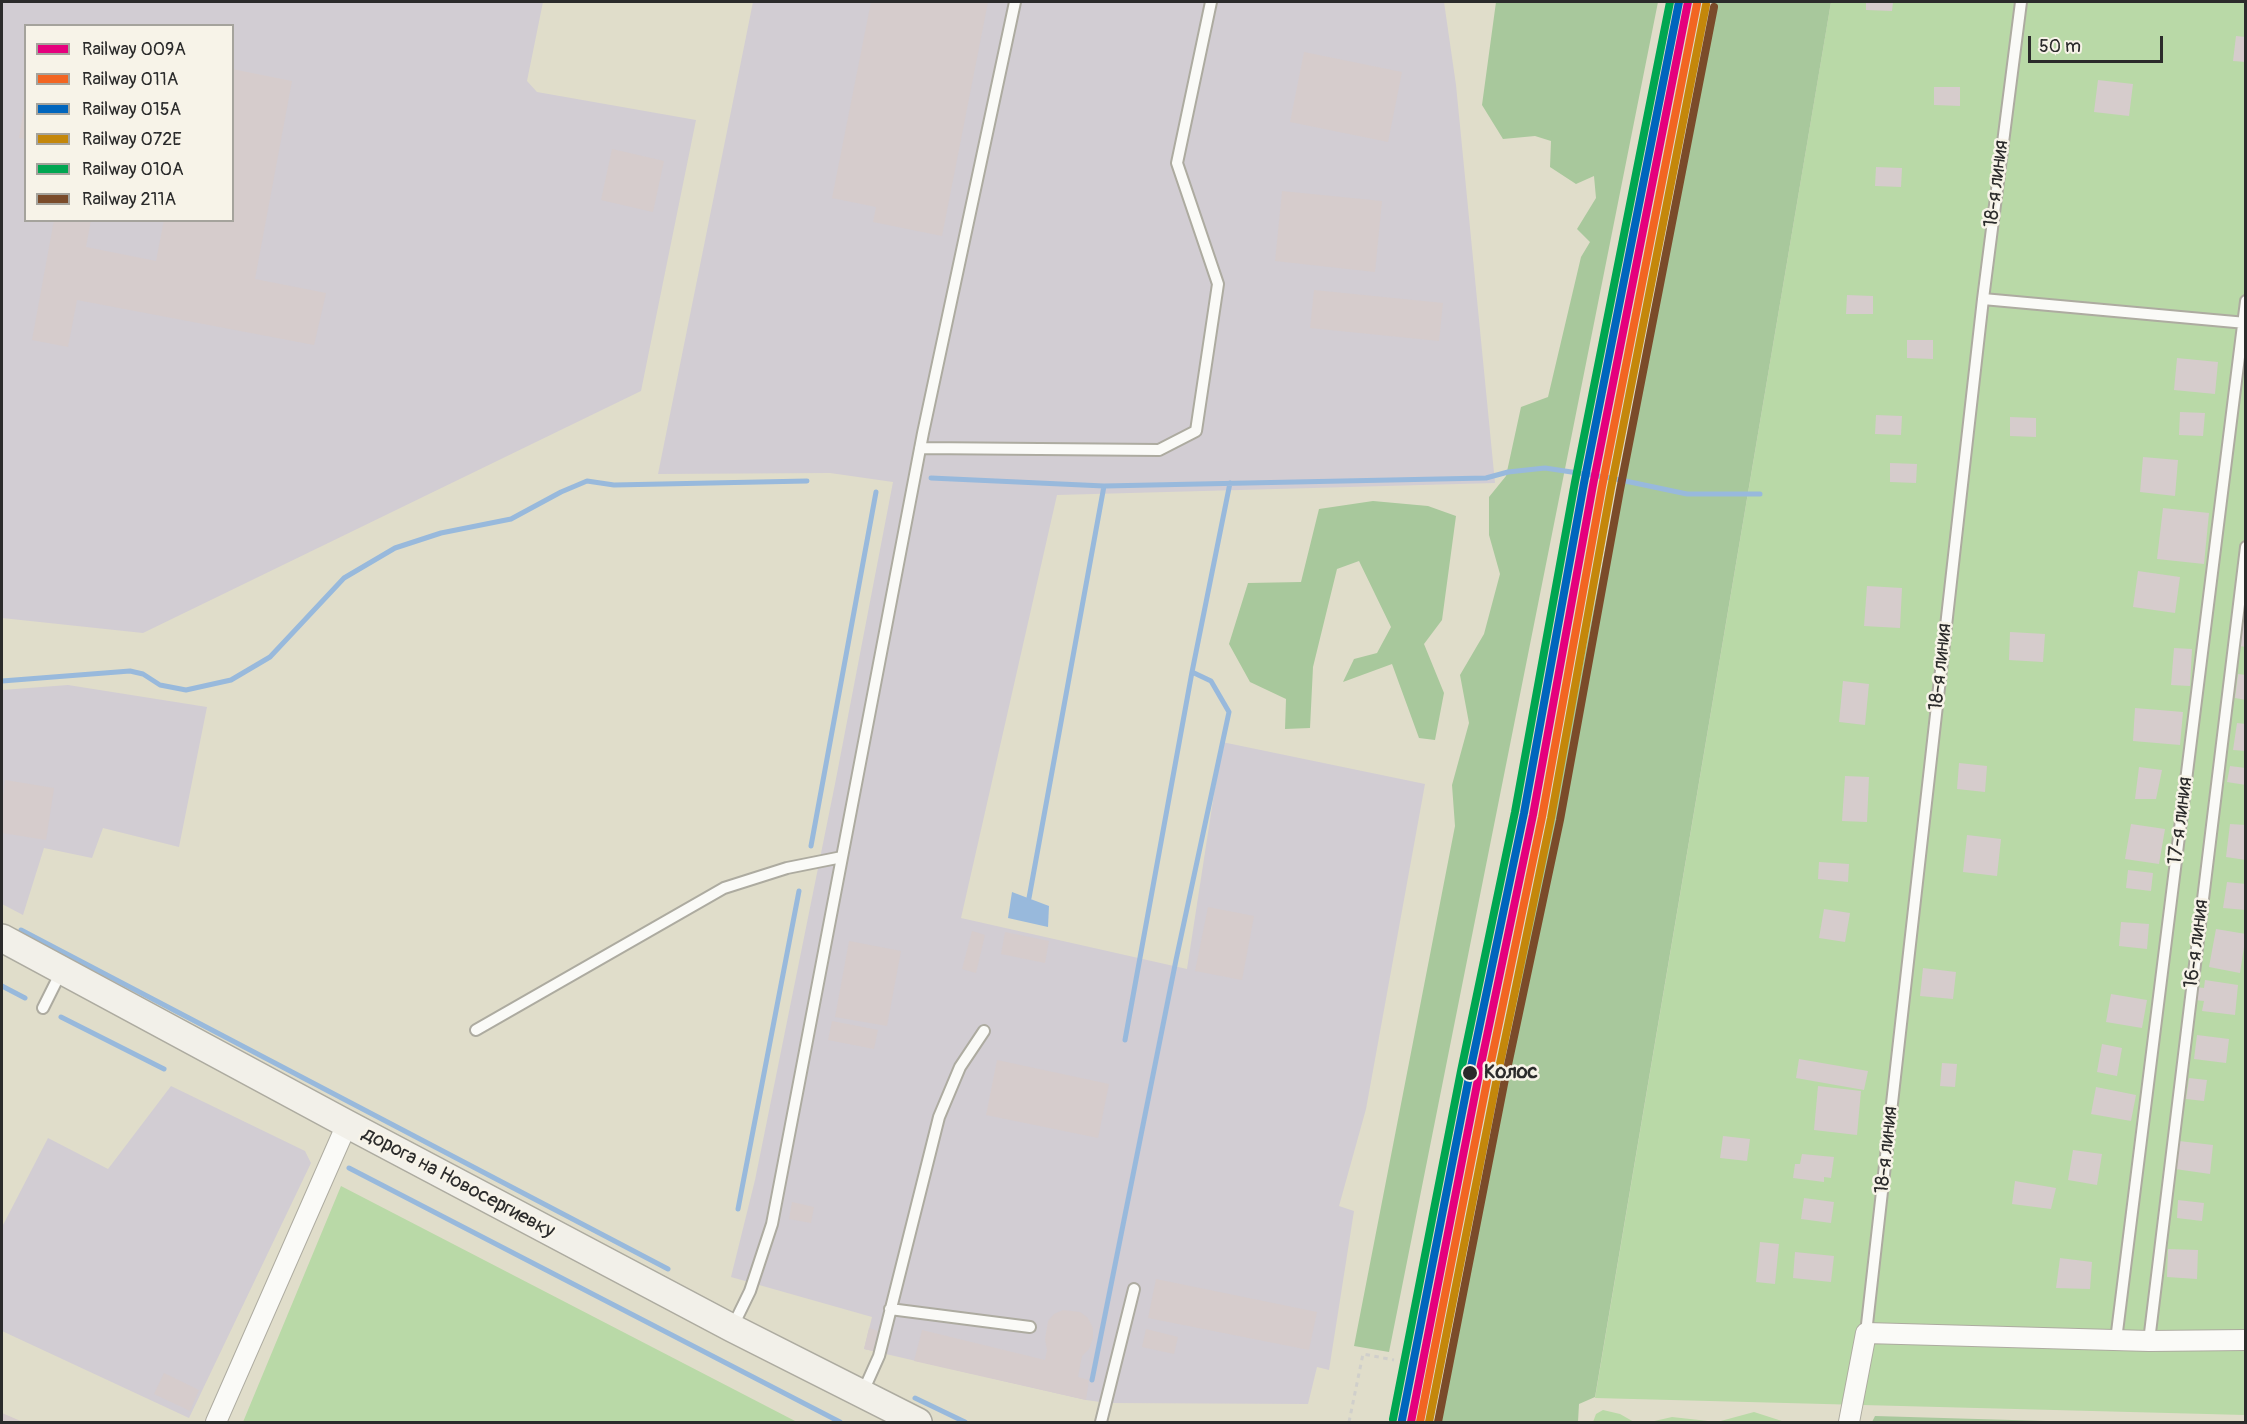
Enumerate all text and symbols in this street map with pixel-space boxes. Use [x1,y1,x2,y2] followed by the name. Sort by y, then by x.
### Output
[24,24,234,222] legend
[2031,24,2166,62] scale bar
[2039,35,2081,58] text: 50 m
[82,38,186,61] text: Railway 009А
[82,68,178,91] text: Railway 011А
[82,98,181,121] text: Railway 015А
[82,128,182,151] text: Railway 072Е
[1980,139,2014,229] street label: 18-я линия
[82,158,184,181] text: Railway 010А
[82,188,176,211] text: Railway 211А
[1924,622,1958,712] street label: 18-я линия
[2164,776,2198,866] street label: 17-я линия
[2180,898,2214,990] street label: 16-я линия
[1484,1061,1538,1085] place label: Колос
[1461,1064,1479,1082] marker: Колос
[1870,1105,1904,1195] street label: 18-я линия
[358,1122,558,1244] street label: дорога на Новосергиевку

